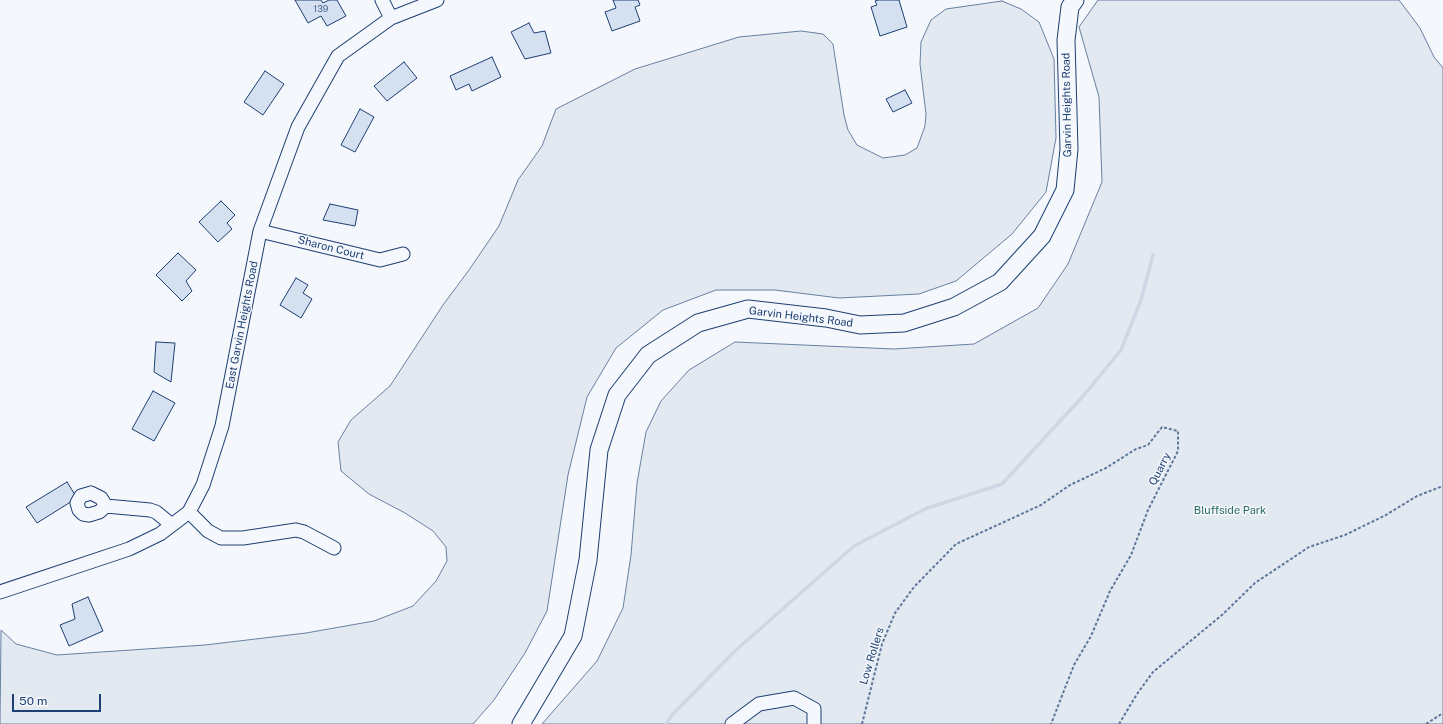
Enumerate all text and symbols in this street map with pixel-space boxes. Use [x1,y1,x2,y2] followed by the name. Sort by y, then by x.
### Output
[314,4,328,14] house number: 139
[1059,53,1075,157] street label: Garvin Heights Road
[296,233,366,263] street label: Sharon Court
[223,260,261,390] street label: East Garvin Heights Road
[748,304,854,330] street label: Garvin Heights Road
[1146,450,1174,488] street label: Quarry
[1194,504,1266,518] park label: Bluffside Park
[857,626,887,686] street label: Low Rollers
[14,686,103,712] scale bar
[19,694,47,708] text: 50 m

